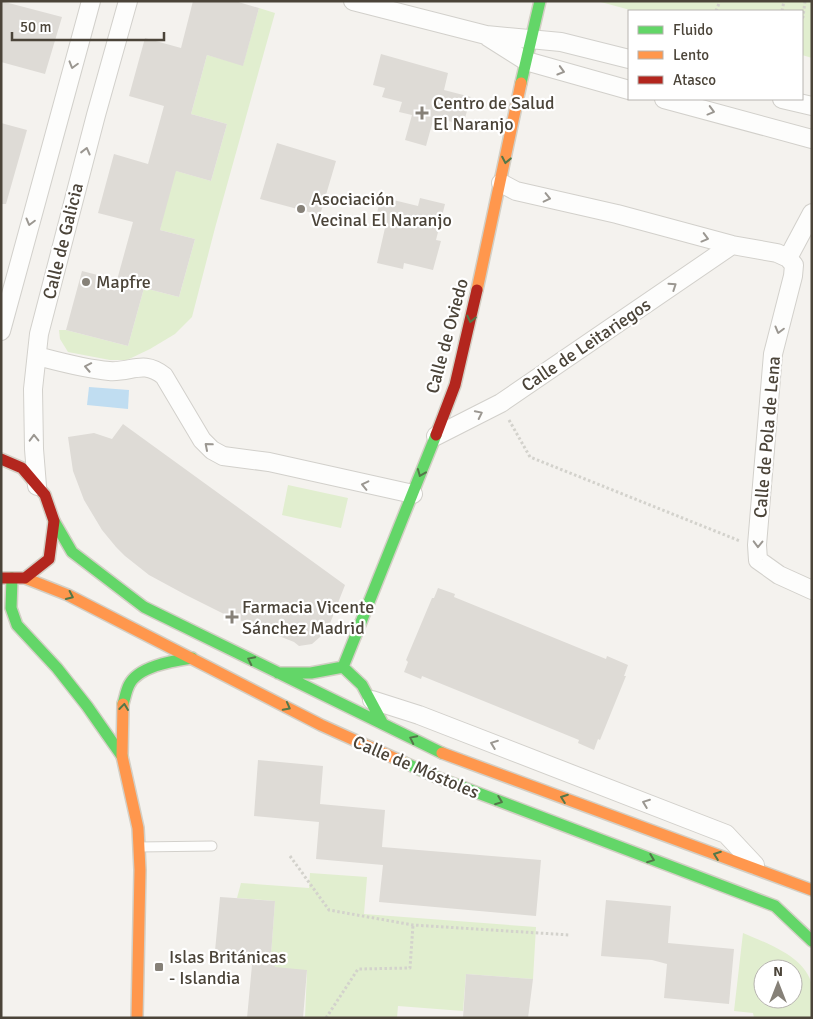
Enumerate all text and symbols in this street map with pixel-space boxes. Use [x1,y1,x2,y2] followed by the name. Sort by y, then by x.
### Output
[12,10,165,42] scale bar
[628,10,803,100] legend
[20,18,51,36] text: 50 m
[673,21,713,39] text: Fluido
[673,46,709,64] text: Lento
[68,60,78,69] one-way arrow
[556,65,564,75] one-way arrow
[673,71,716,89] text: Atasco
[433,92,555,135] place label: Centro de Salud El Naranjo
[415,106,429,120] marker: Centro de Salud El Naranjo
[706,106,714,116] one-way arrow
[81,147,91,155] one-way arrow
[501,155,511,164] one-way arrow
[38,181,88,301] street label: Calle de Galicia
[311,188,452,231] place label: Asociación Vecinal El Naranjo
[543,192,552,203] one-way arrow
[295,203,307,215] marker: Asociación Vecinal El Naranjo
[26,217,36,225] one-way arrow
[700,232,709,243] one-way arrow
[96,271,151,293] place label: Mapfre
[80,276,92,288] marker: Mapfre
[421,276,473,396] street label: Calle de Oviedo
[667,283,677,292] one-way arrow
[517,294,655,396] street label: Calle de Leitariegos
[466,314,477,323] one-way arrow
[774,326,785,335] one-way arrow
[749,355,785,519] street label: Calle de Pola de Lena
[84,362,93,373] one-way arrow
[474,410,483,420] one-way arrow
[29,434,39,442] one-way arrow
[205,443,214,452] one-way arrow
[417,468,427,477] one-way arrow
[360,480,369,491] one-way arrow
[753,540,763,548] one-way arrow
[64,590,73,600] one-way arrow
[242,596,374,639] place label: Farmacia Vicente Sánchez Madrid
[226,611,238,623] marker: Farmacia Vicente Sánchez Madrid
[248,656,257,666] one-way arrow
[281,701,290,711] one-way arrow
[118,703,129,711] one-way arrow
[350,731,482,804] street label: Calle de Móstoles
[409,735,418,745] one-way arrow
[491,740,499,750] one-way arrow
[561,794,569,804] one-way arrow
[494,795,503,805] one-way arrow
[642,799,651,809] one-way arrow
[713,851,722,861] one-way arrow
[646,853,655,863] one-way arrow
[169,946,287,989] place label: Islas Británicas - Islandia
[753,959,803,1009] north arrow
[153,961,165,973] marker: Islas Británicas - Islandia
[773,963,783,980] text: N

